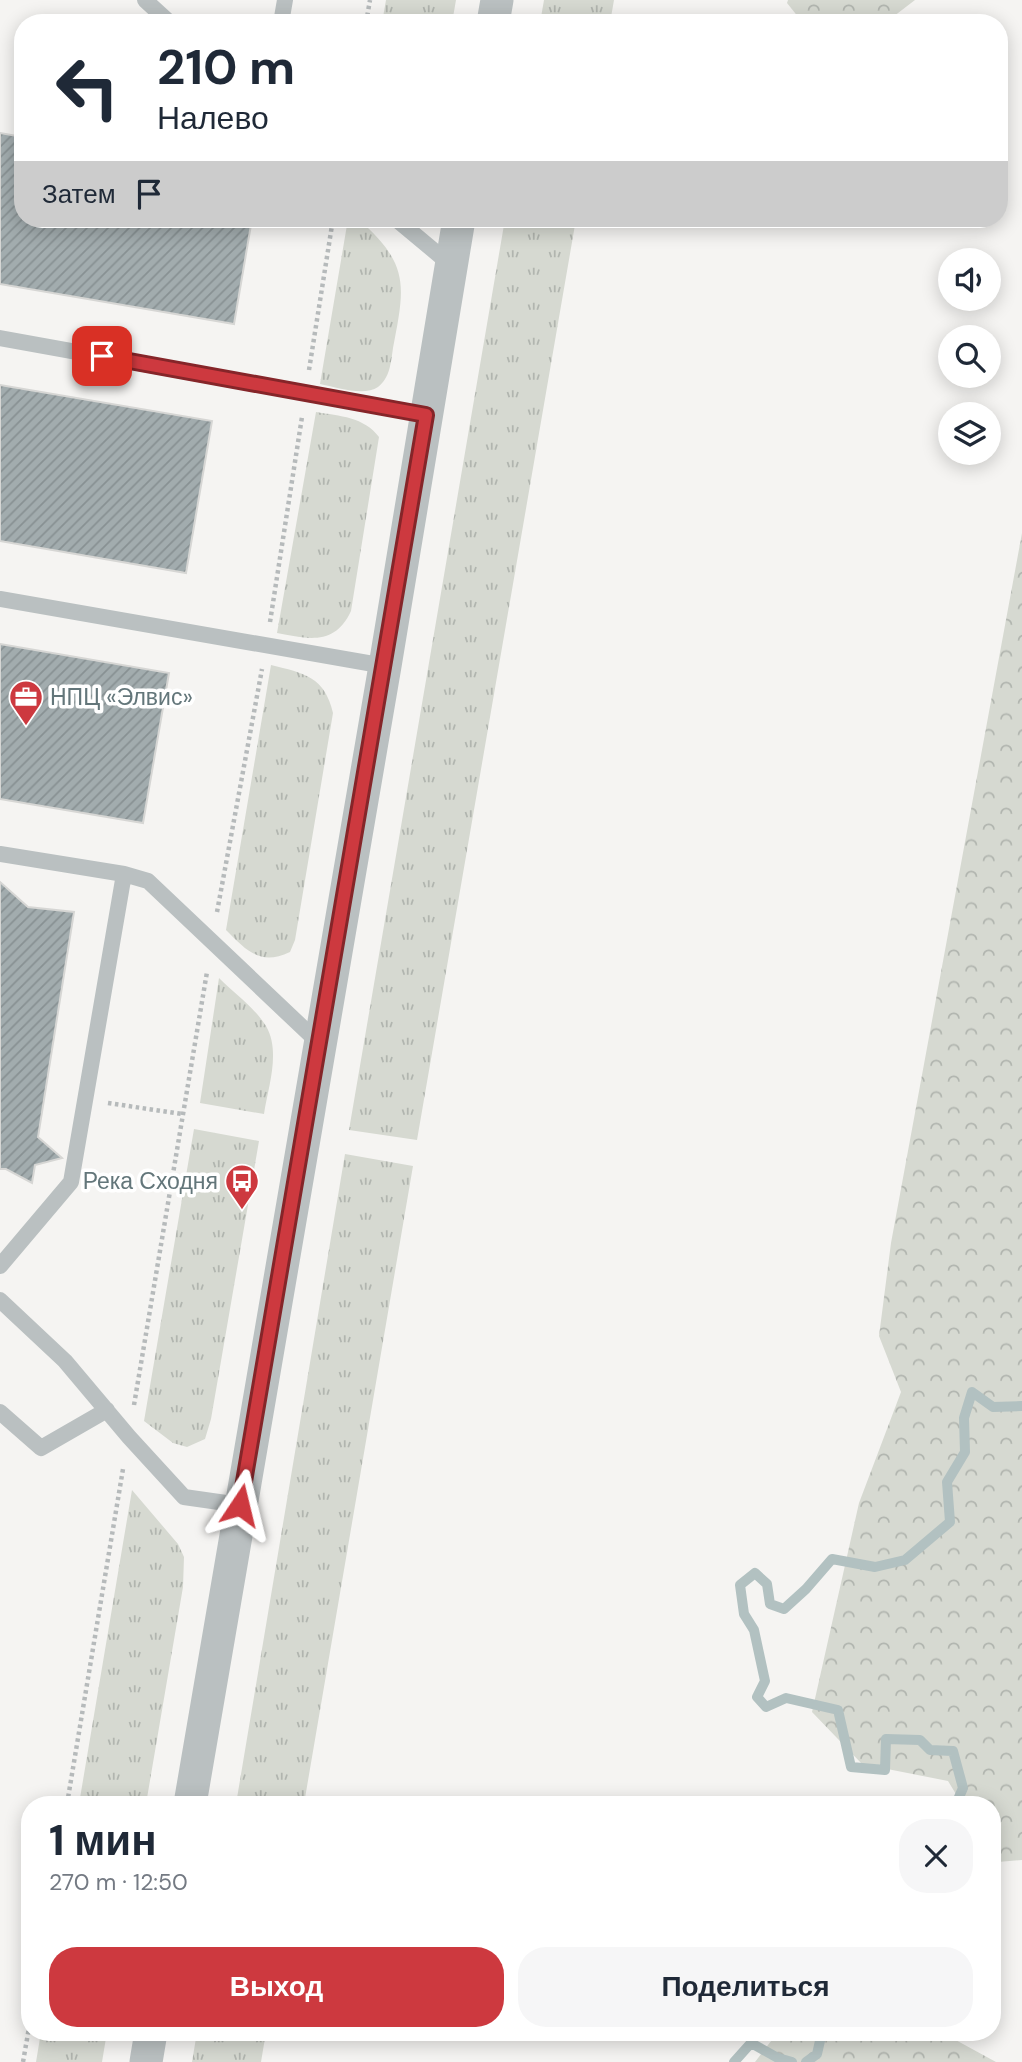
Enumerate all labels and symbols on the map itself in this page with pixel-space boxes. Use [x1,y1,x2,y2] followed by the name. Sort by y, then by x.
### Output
[72,326,132,386] pin
[7,678,45,727] office icon: НПЦ «Элвис»
[50,682,193,712] place label: НПЦ «Элвис»
[223,1162,261,1211] bus stop icon: Река Сходня
[83,1166,218,1196] place label: Река Сходня
[203,1468,277,1542] position arrow

